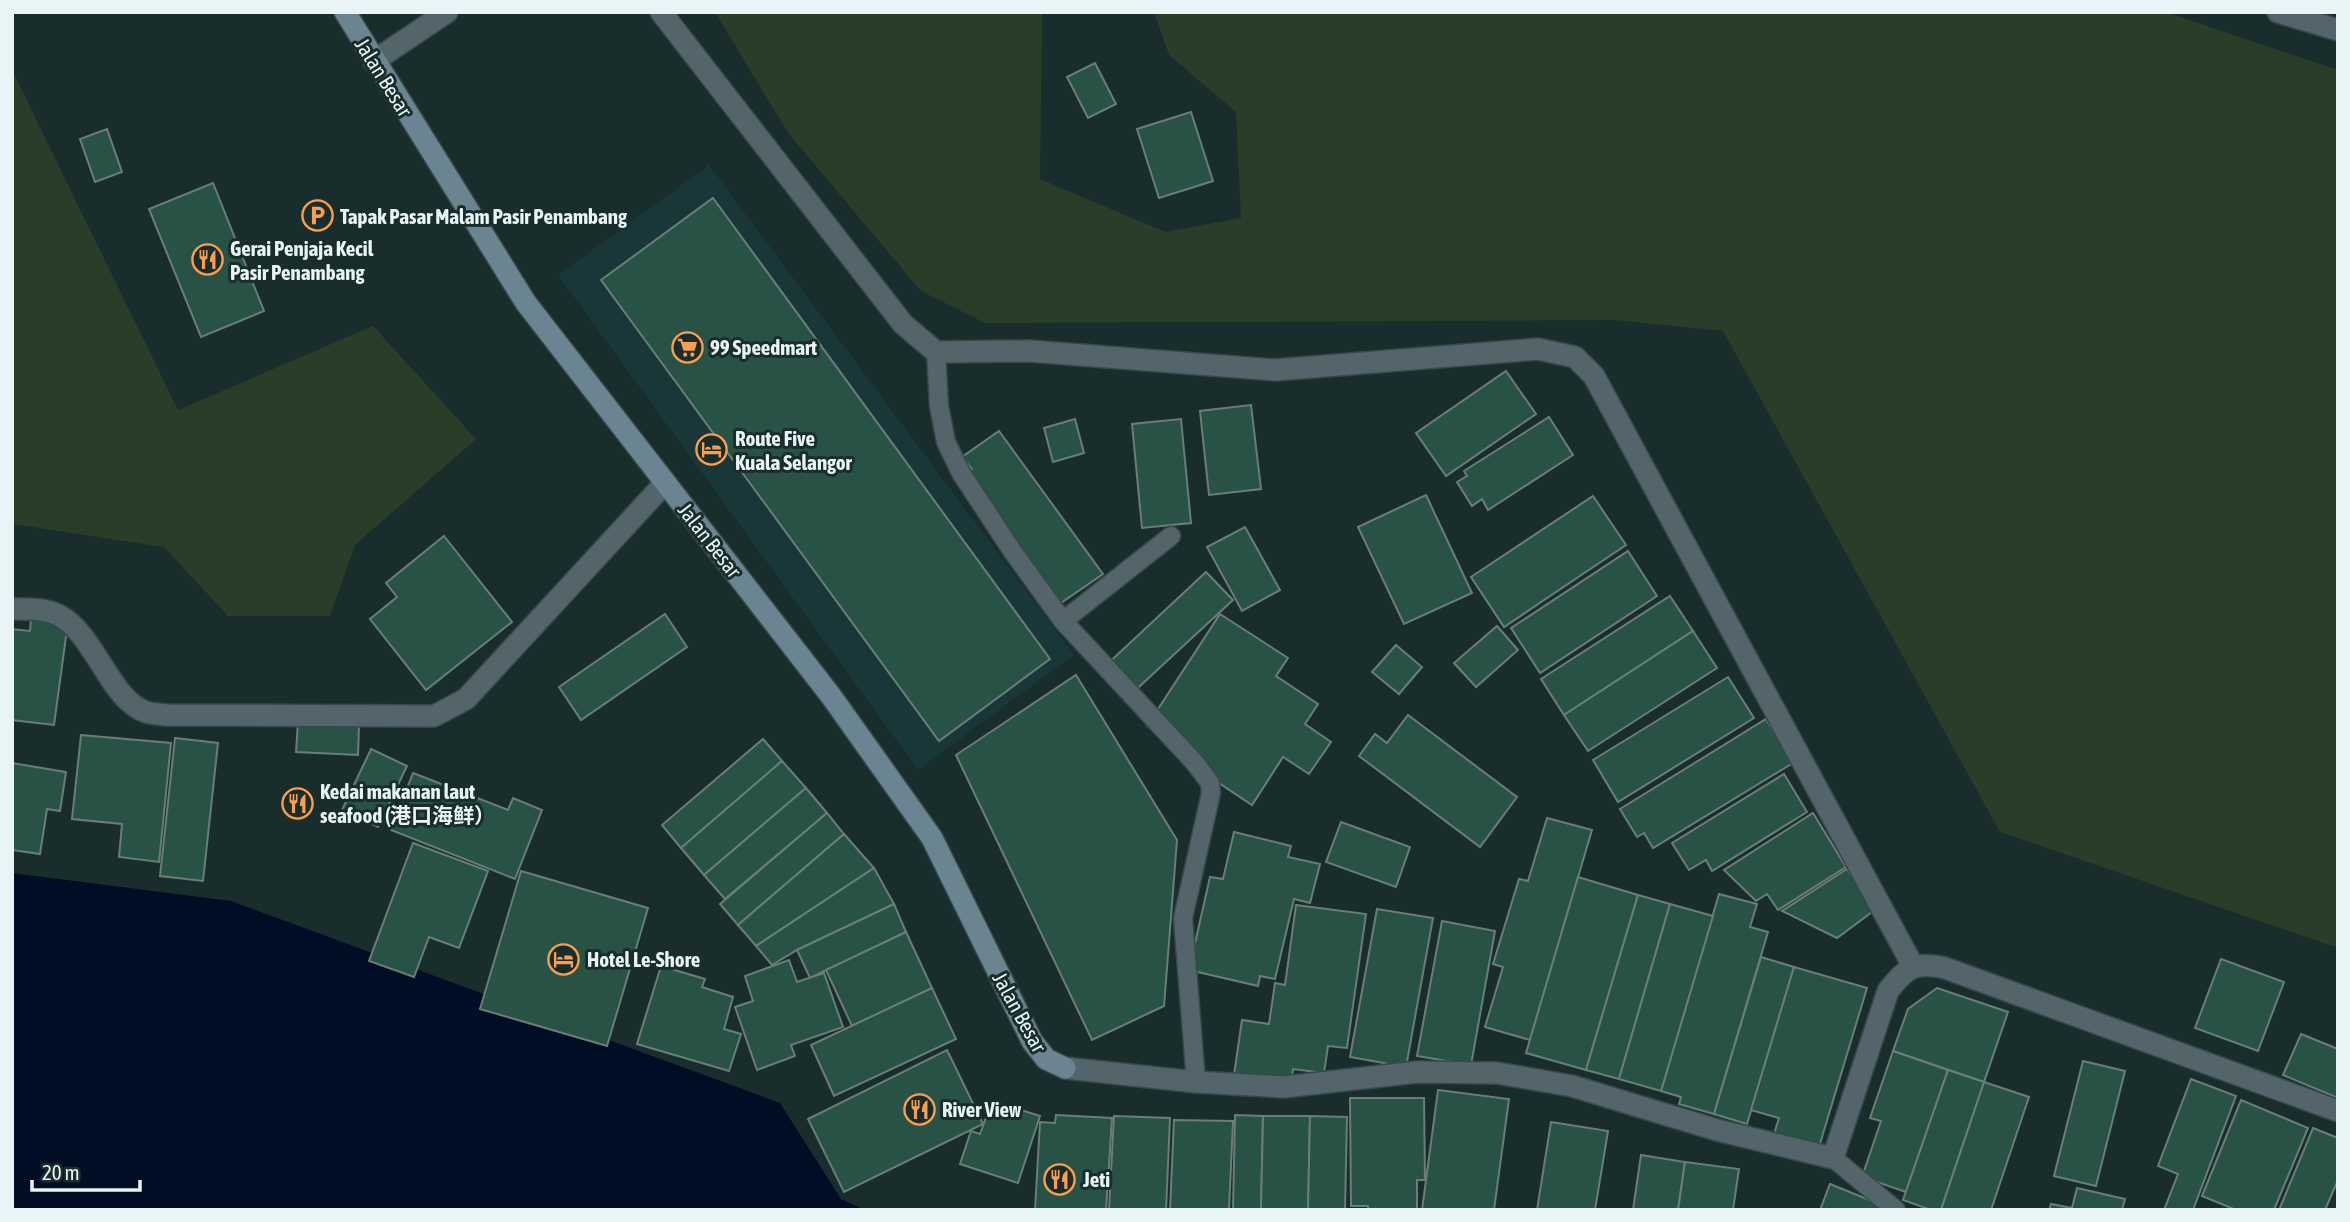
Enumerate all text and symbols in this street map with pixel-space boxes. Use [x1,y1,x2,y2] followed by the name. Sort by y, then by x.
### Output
[351,33,418,121] street label: Jalan Besar
[300,199,334,233] parking icon: Tapak Pasar Malam Pasir Penambang
[340,204,628,228] place label: Tapak Pasar Malam Pasir Penambang
[230,236,374,284] place label: Gerai Penjaja Kecil Pasir Penambang
[190,243,224,277] restaurant icon: Gerai Penjaja Kecil Pasir Penambang
[670,330,704,364] supermarket icon: 99 Speedmart
[710,335,817,359] place label: 99 Speedmart
[735,426,853,474] place label: Route Five Kuala Selangor
[695,433,729,467] hotel icon: Route Five Kuala Selangor
[674,498,747,583] street label: Jalan Besar
[320,779,495,827] place label: Kedai makanan laut seafood (港口海鲜）
[280,786,314,820] restaurant icon: Kedai makanan laut seafood (港口海鲜）
[547,942,581,976] hotel icon: Hotel Le-Shore
[587,947,700,971] place label: Hotel Le-Shore
[988,968,1052,1057] street label: Jalan Besar
[902,1092,936,1126] restaurant icon: River View
[942,1097,1022,1121] place label: River View
[32,1148,140,1192] scale bar
[42,1160,80,1184] text: 20 m
[1043,1162,1077,1196] restaurant icon: Jeti
[1082,1167,1110,1191] place label: Jeti

